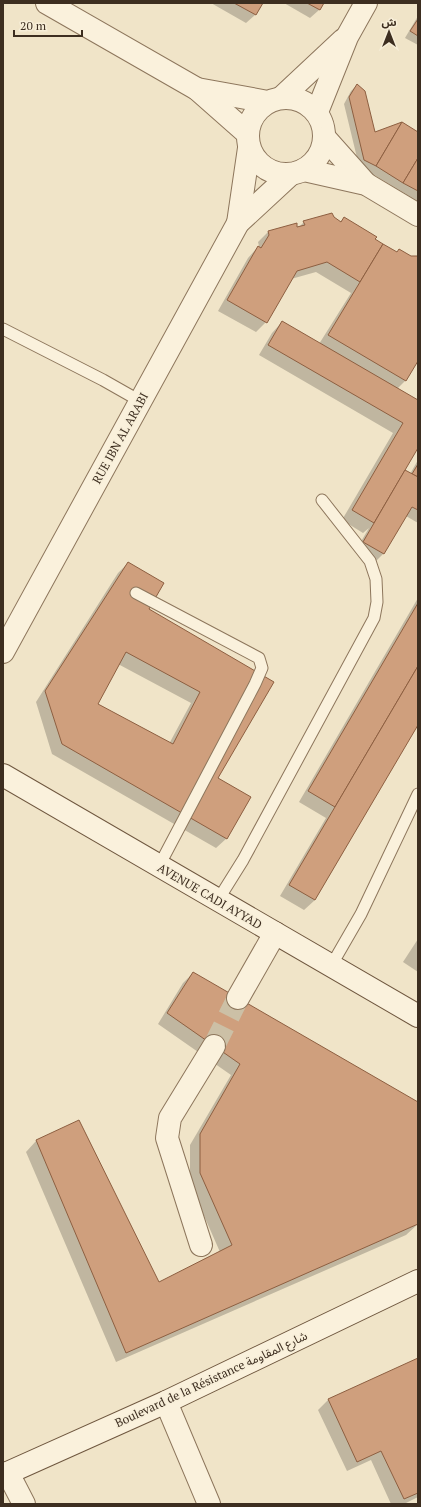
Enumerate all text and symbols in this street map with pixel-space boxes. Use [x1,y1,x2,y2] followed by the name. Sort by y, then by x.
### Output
[14,12,82,38] scale bar
[369,12,409,52] north arrow
[381,15,397,29] text: ش
[20,18,47,33] text: 20 m
[89,390,151,486] street label: RUE IBN AL ARABI
[155,860,265,932] street label: AVENUE CADI AYYAD
[112,1328,310,1432] street label: Boulevard de la Résistance شارع المقاومة

